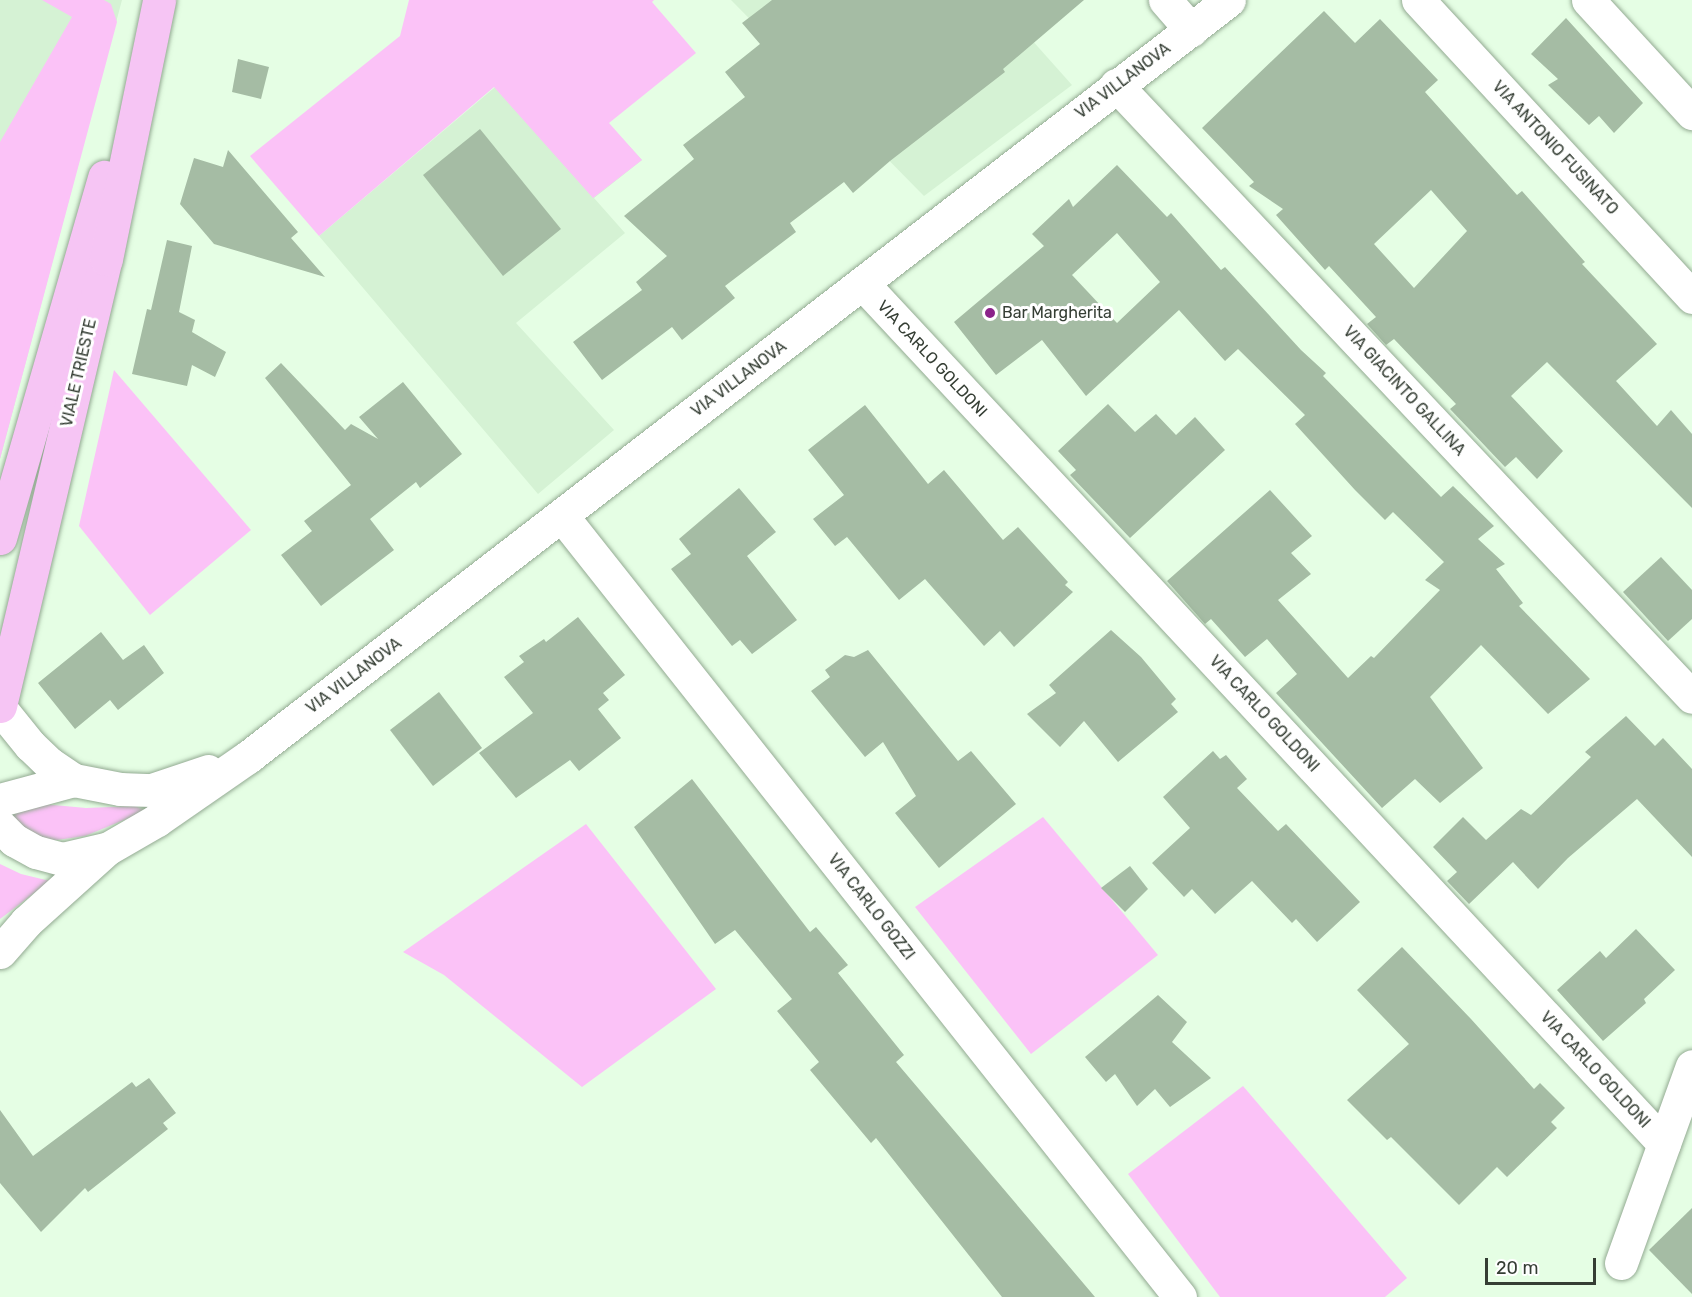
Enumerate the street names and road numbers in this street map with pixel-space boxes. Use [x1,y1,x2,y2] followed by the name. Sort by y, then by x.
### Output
[1071,39,1175,123] street label: VIA VILLANOVA
[1488,77,1622,219] street label: VIA ANTONIO FUSINATO
[873,297,991,421] street label: VIA CARLO GOLDONI
[57,317,101,429] street label: VIALE TRIESTE
[1339,322,1469,460] street label: VIA GIACINTO GALLINA
[687,337,791,421] street label: VIA VILLANOVA
[302,634,406,718] street label: VIA VILLANOVA
[1205,652,1323,776] street label: VIA CARLO GOLDONI
[823,850,919,964] street label: VIA CARLO GOZZI
[1536,1008,1654,1132] street label: VIA CARLO GOLDONI

